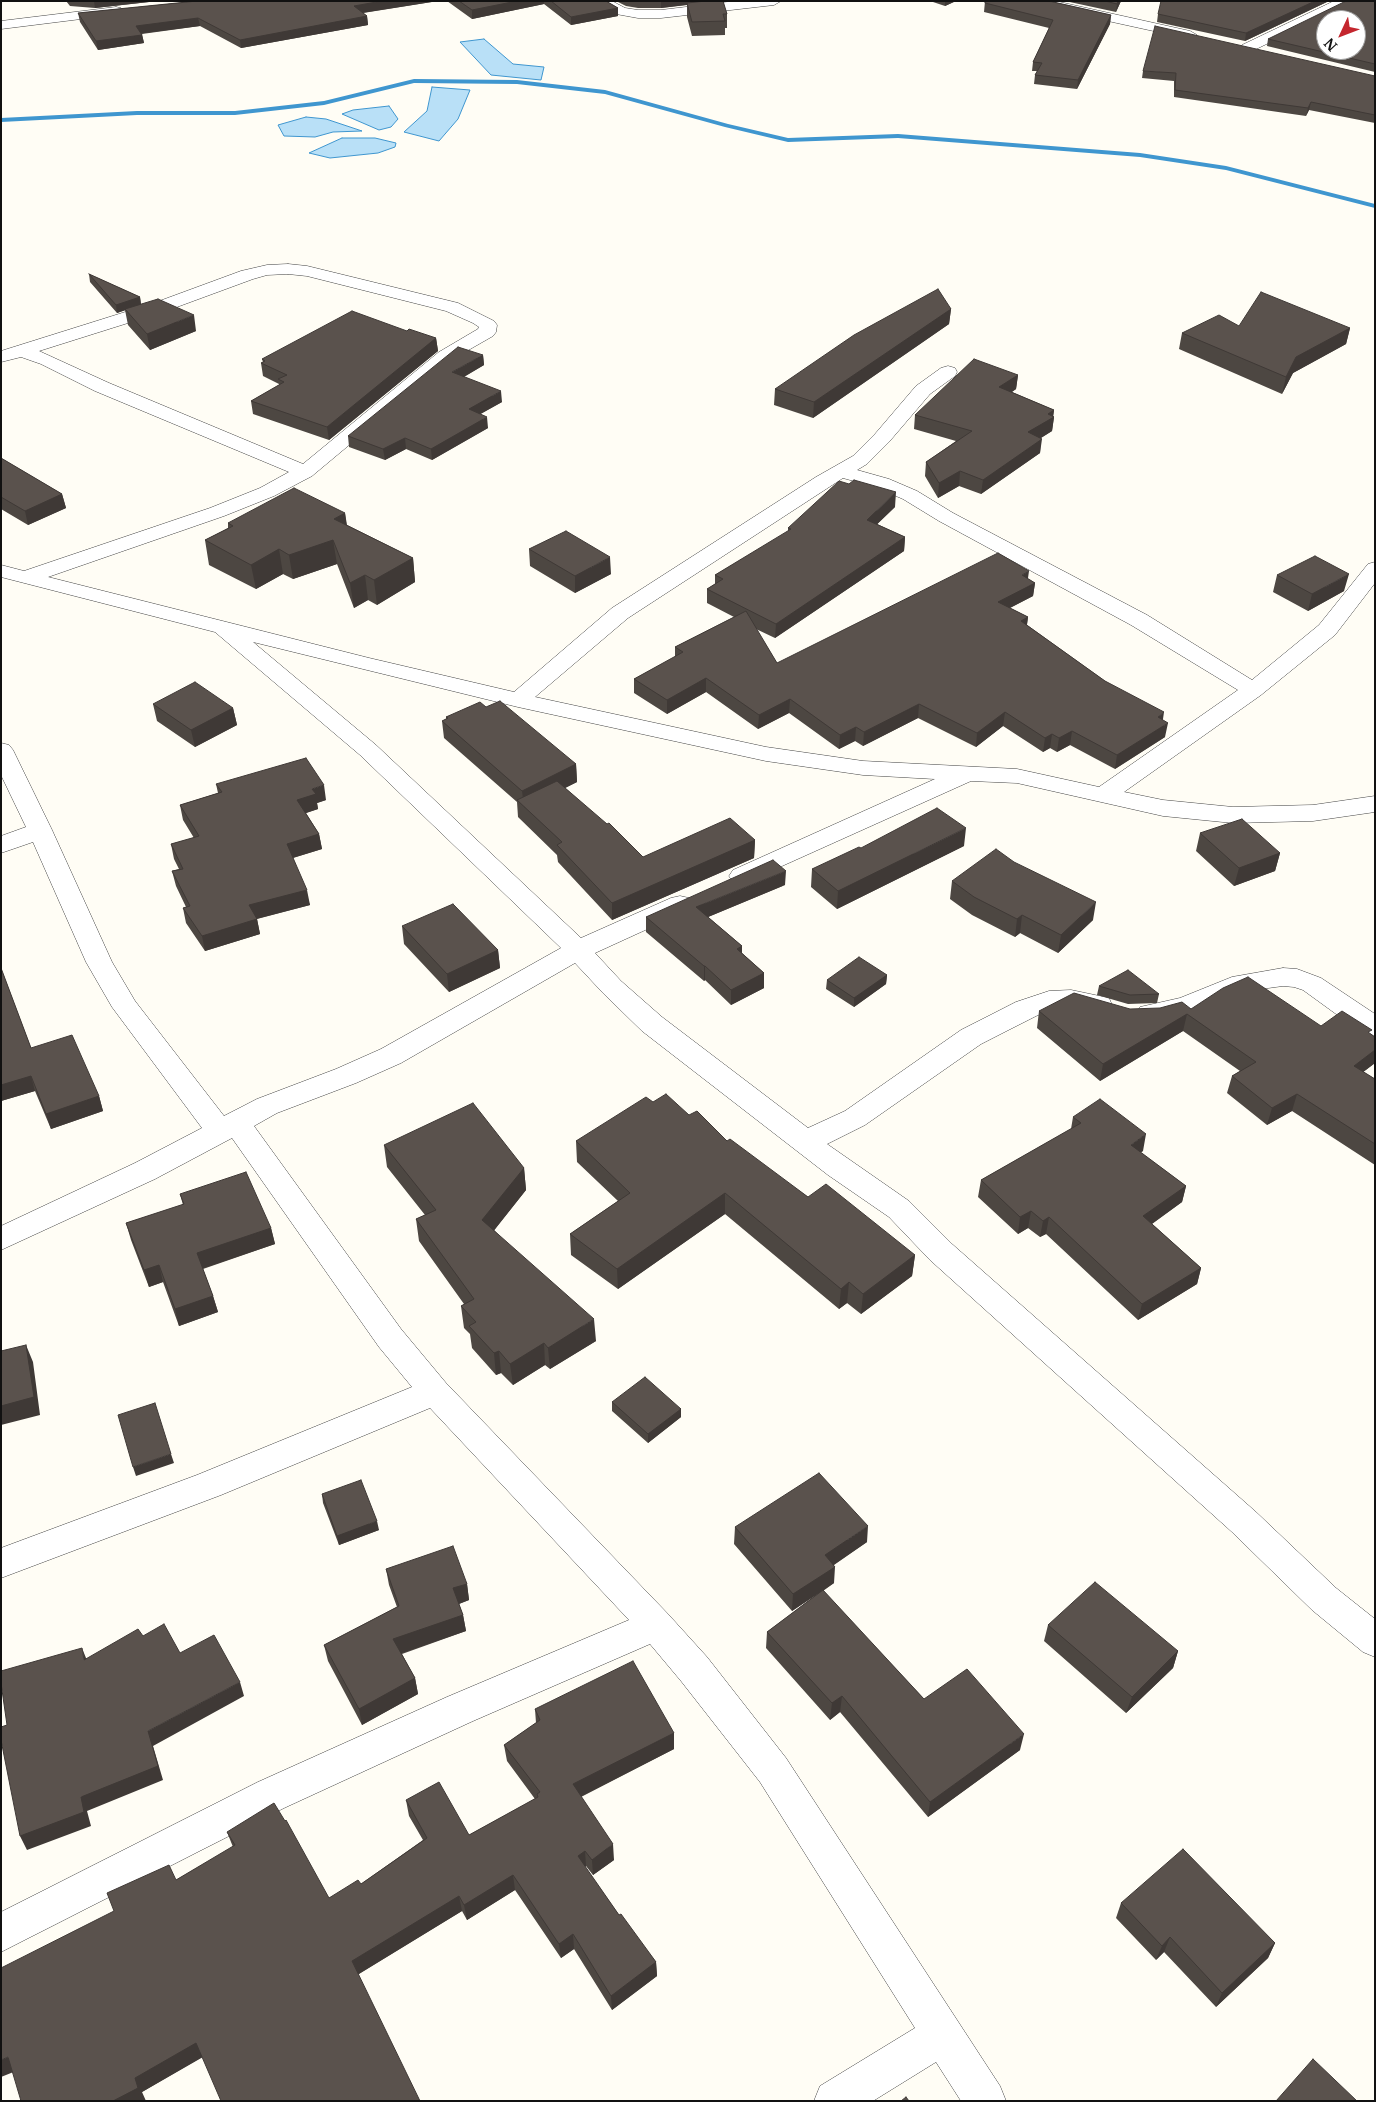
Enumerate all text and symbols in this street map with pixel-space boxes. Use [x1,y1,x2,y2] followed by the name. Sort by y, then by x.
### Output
[1316,10,1366,60] north arrow
[1320,34,1341,55] text: N

